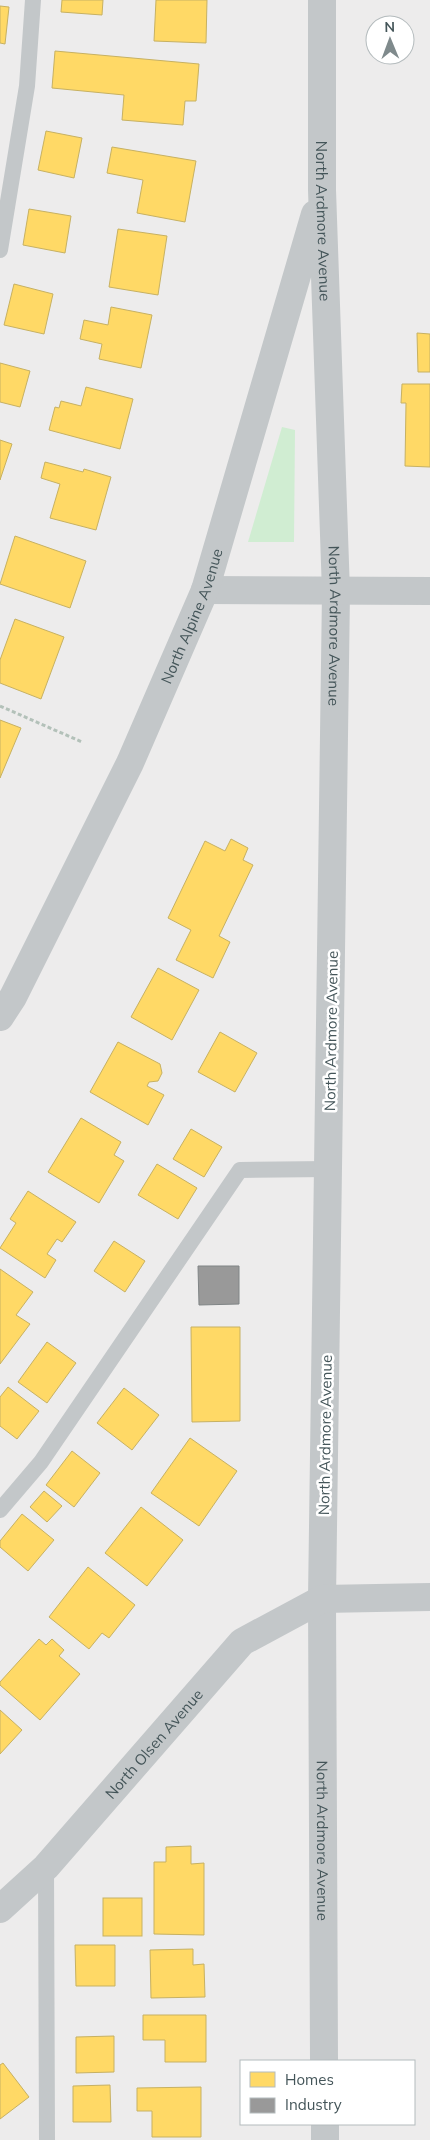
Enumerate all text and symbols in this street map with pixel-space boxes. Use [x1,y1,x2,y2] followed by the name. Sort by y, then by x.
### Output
[365,15,415,65] north arrow
[384,18,395,36] text: N
[313,141,335,302] street label: North Ardmore Avenue
[325,545,346,706] street label: North Ardmore Avenue
[156,546,226,686] street label: North Alpine Avenue
[320,951,342,1111] street label: North Ardmore Avenue
[314,1355,336,1515] street label: North Ardmore Avenue
[101,1685,206,1802] street label: North Olsen Avenue
[313,1760,333,1921] street label: North Ardmore Avenue
[240,2060,415,2125] legend
[285,2070,334,2089] text: Homes
[285,2095,342,2114] text: Industry

